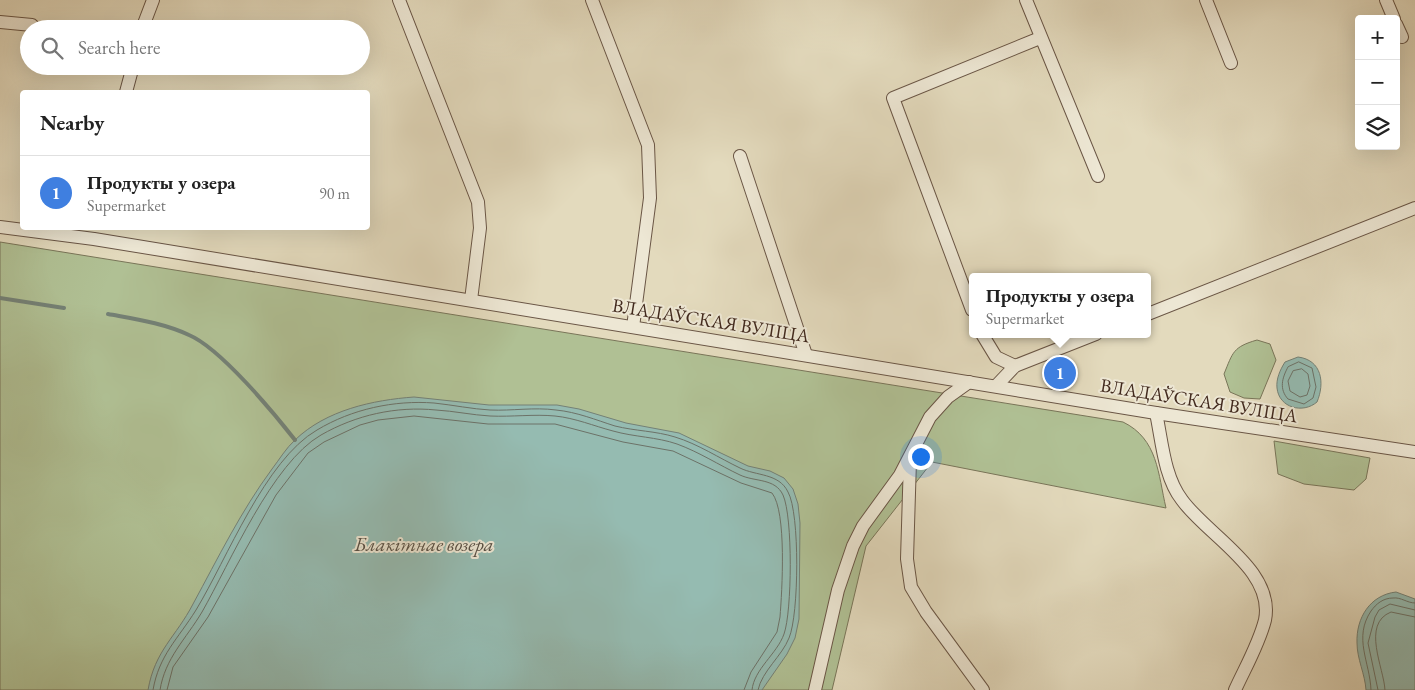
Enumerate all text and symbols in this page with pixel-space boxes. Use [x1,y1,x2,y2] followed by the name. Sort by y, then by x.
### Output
[1355,15,1400,150] map controls
[1355,15,1400,60] button: +
[20,20,370,75] search box
[38,34,66,62] icon: search
[78,35,160,60] text: Search here
[1355,60,1400,105] button: −
[1355,105,1400,150] button: layers
[40,109,104,136] text: Nearby
[87,170,236,195] text: Продукты у озера
[52,183,60,204] text: 1
[319,183,350,204] text: 90 m
[87,195,166,216] text: Supermarket
[969,273,1151,338] popup
[986,283,1134,308] text: Продукты у озера
[610,293,812,349] street label: ВЛАДАЎСКАЯ ВУЛІЦА
[986,308,1064,329] text: Supermarket
[1044,354,1076,392] pin: 1
[1098,373,1300,429] street label: ВЛАДАЎСКАЯ ВУЛІЦА
[908,444,934,470] your location
[353,531,494,557] water label: Блакітнае возера

